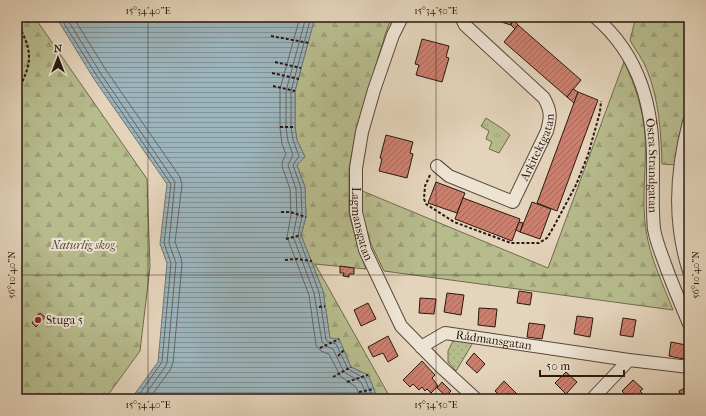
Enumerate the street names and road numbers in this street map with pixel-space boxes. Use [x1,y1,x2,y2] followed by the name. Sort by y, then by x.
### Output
[517,113,557,184] street label: Arkitektgatan
[643,117,660,213] street label: Östra Strandgatan
[349,187,376,263] street label: Lagmansgatan
[455,328,533,353] street label: Rådmansgatan

